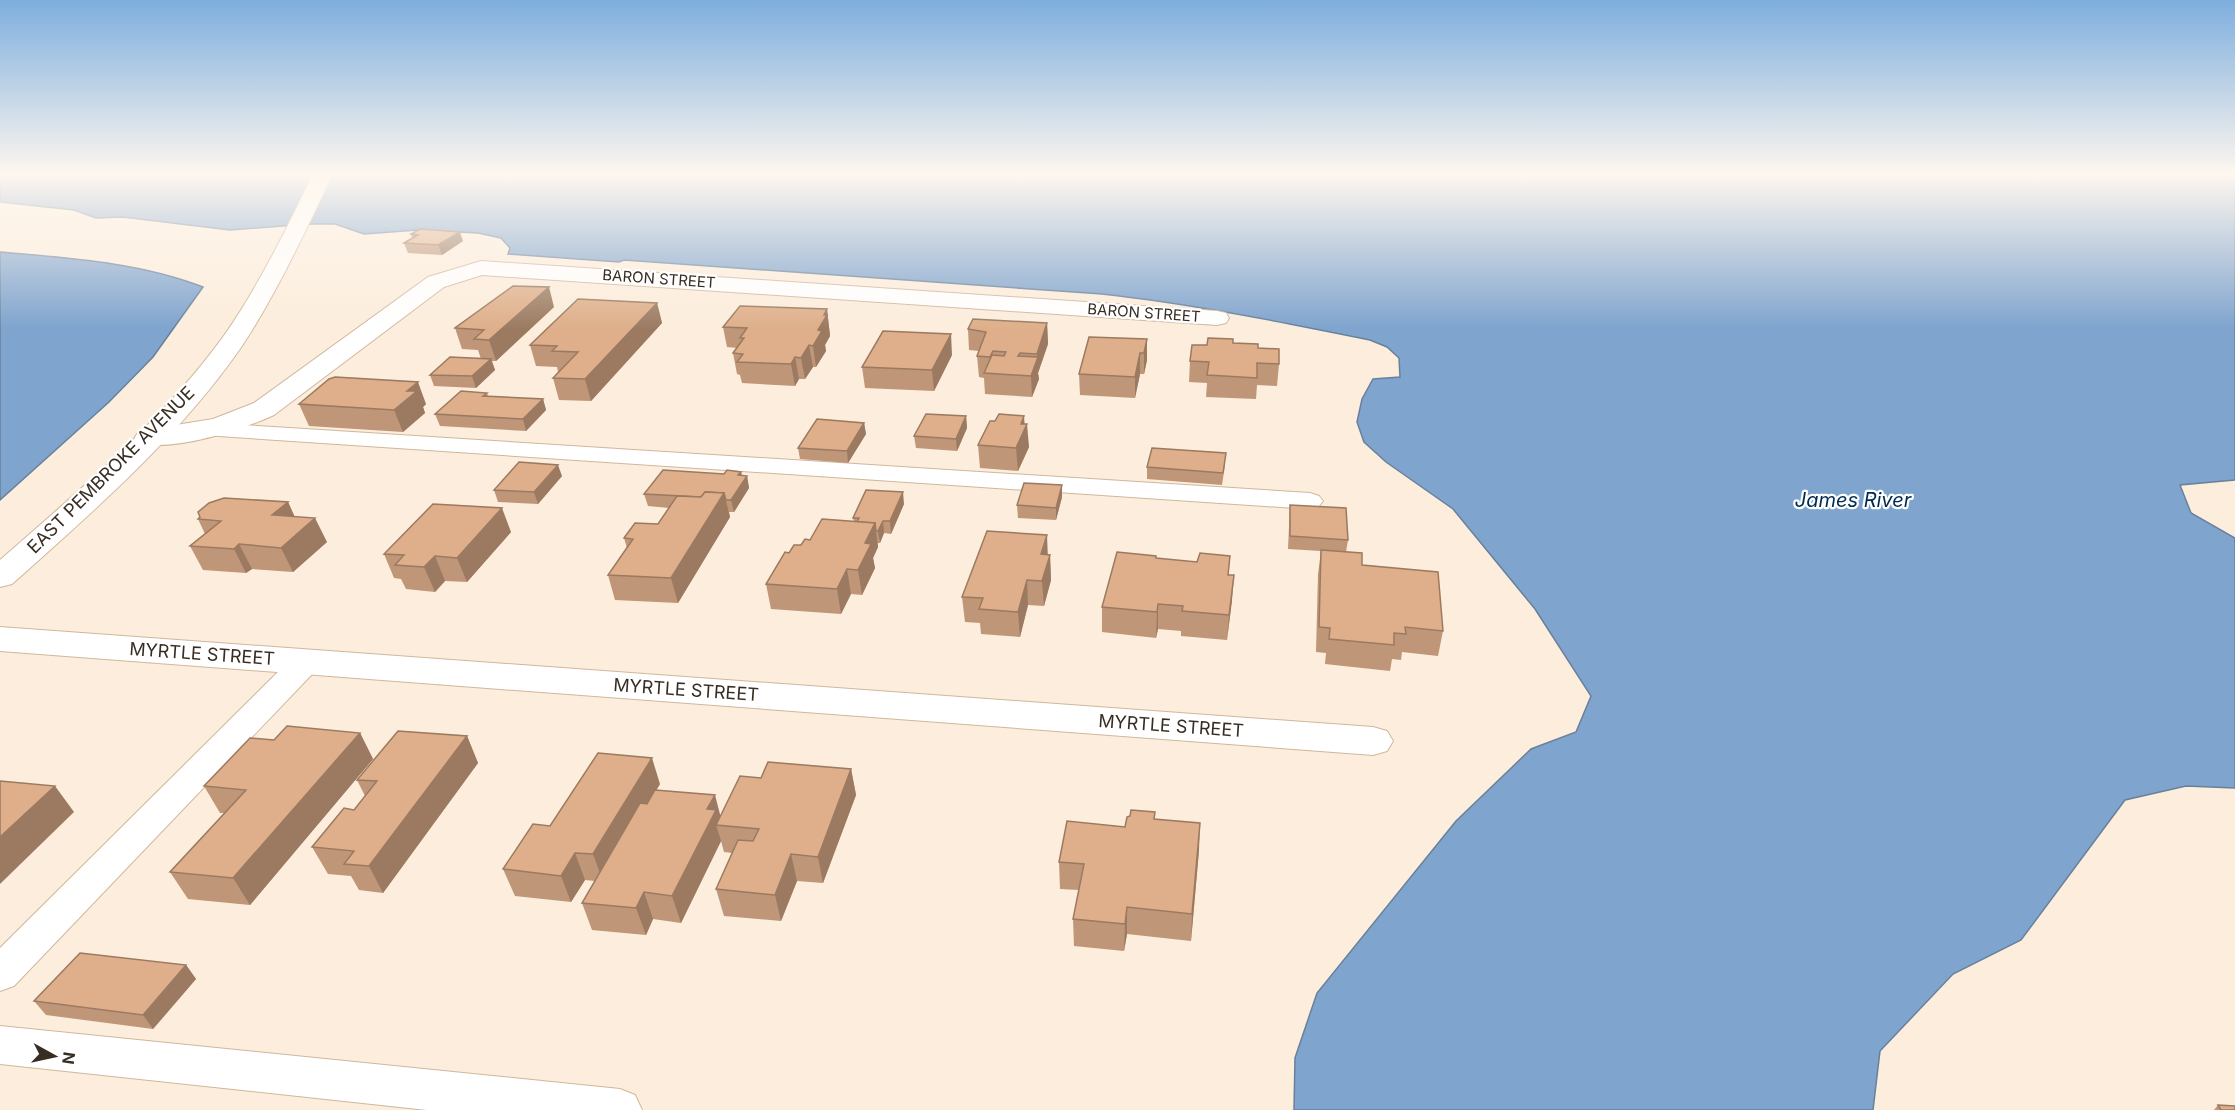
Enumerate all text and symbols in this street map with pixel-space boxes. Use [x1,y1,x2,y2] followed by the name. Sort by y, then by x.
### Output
[602,265,716,292] street label: BARON STREET
[1087,299,1201,326] street label: BARON STREET
[23,382,198,557] street label: EAST PEMBROKE AVENUE
[1795,488,1912,512] water label: James River
[129,638,275,669] street label: MYRTLE STREET
[613,674,759,705] street label: MYRTLE STREET
[1098,710,1244,741] street label: MYRTLE STREET
[24,1026,84,1086] north arrow
[58,1051,80,1066] text: N

